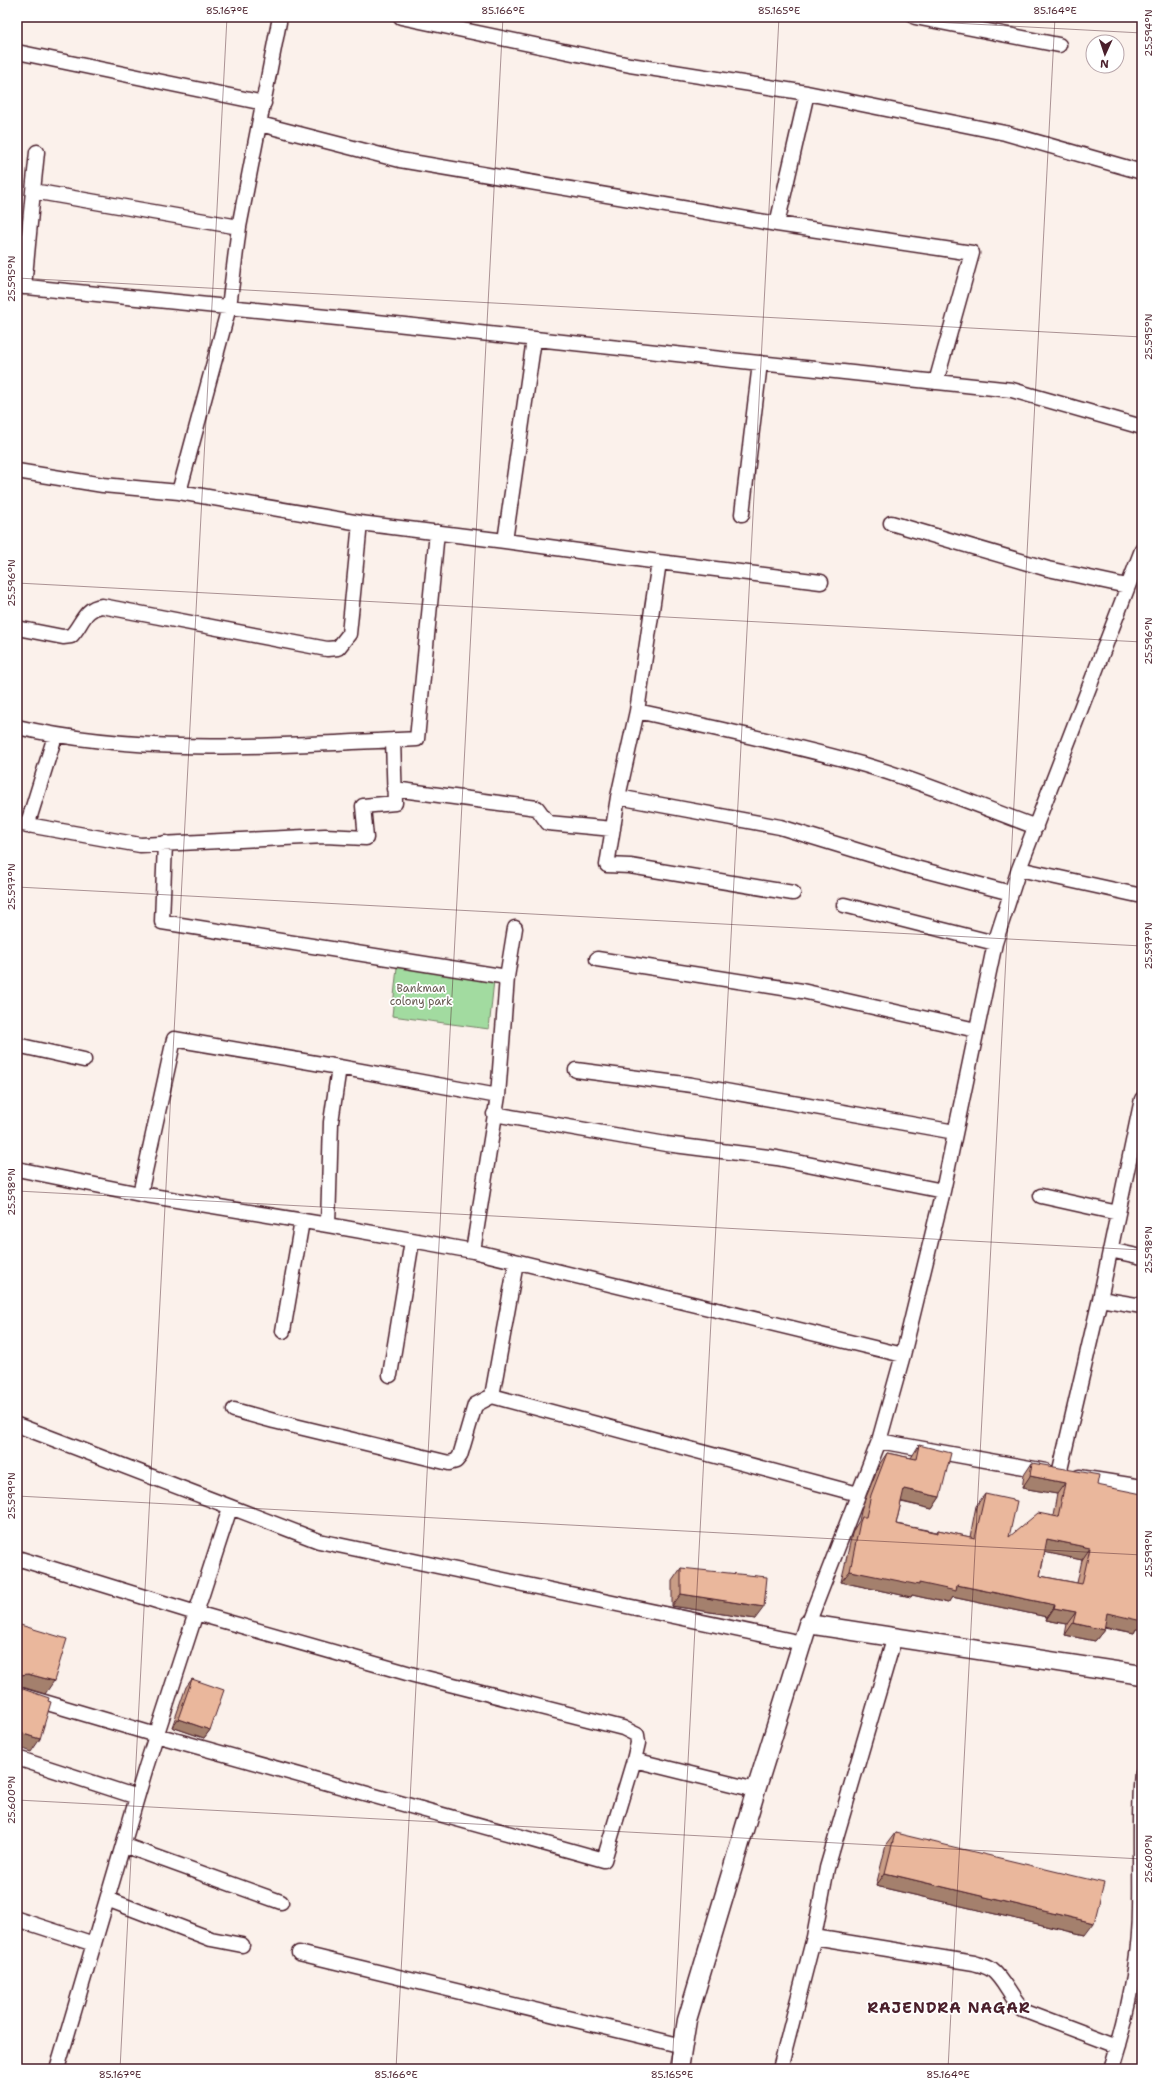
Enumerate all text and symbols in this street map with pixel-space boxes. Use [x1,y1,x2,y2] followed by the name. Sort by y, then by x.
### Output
[206,4,248,17] text: 85.167°E
[481,4,525,17] text: 85.166°E
[758,4,800,17] text: 85.165°E
[1033,4,1077,17] text: 85.164°E
[1142,9,1155,57] text: 25.594°N
[1085,34,1125,74] north arrow
[1099,56,1109,71] text: N
[5,256,18,302] text: 25.595°N
[1142,314,1155,360] text: 25.595°N
[5,559,18,607] text: 25.596°N
[1142,617,1155,665] text: 25.596°N
[5,863,18,911] text: 25.597°N
[1142,922,1155,970] text: 25.597°N
[390,981,452,1009] park label: Bankman colony park
[5,1168,18,1216] text: 25.598°N
[1142,1226,1155,1274] text: 25.598°N
[5,1472,18,1520] text: 25.599°N
[1142,1530,1155,1578] text: 25.599°N
[5,1776,18,1824] text: 25.600°N
[1142,1835,1155,1883] text: 25.600°N
[867,1998,1031,2018] district label: RAJENDRA NAGAR
[99,2068,141,2081] text: 85.167°E
[374,2068,418,2081] text: 85.166°E
[651,2068,693,2081] text: 85.165°E
[926,2068,970,2081] text: 85.164°E

